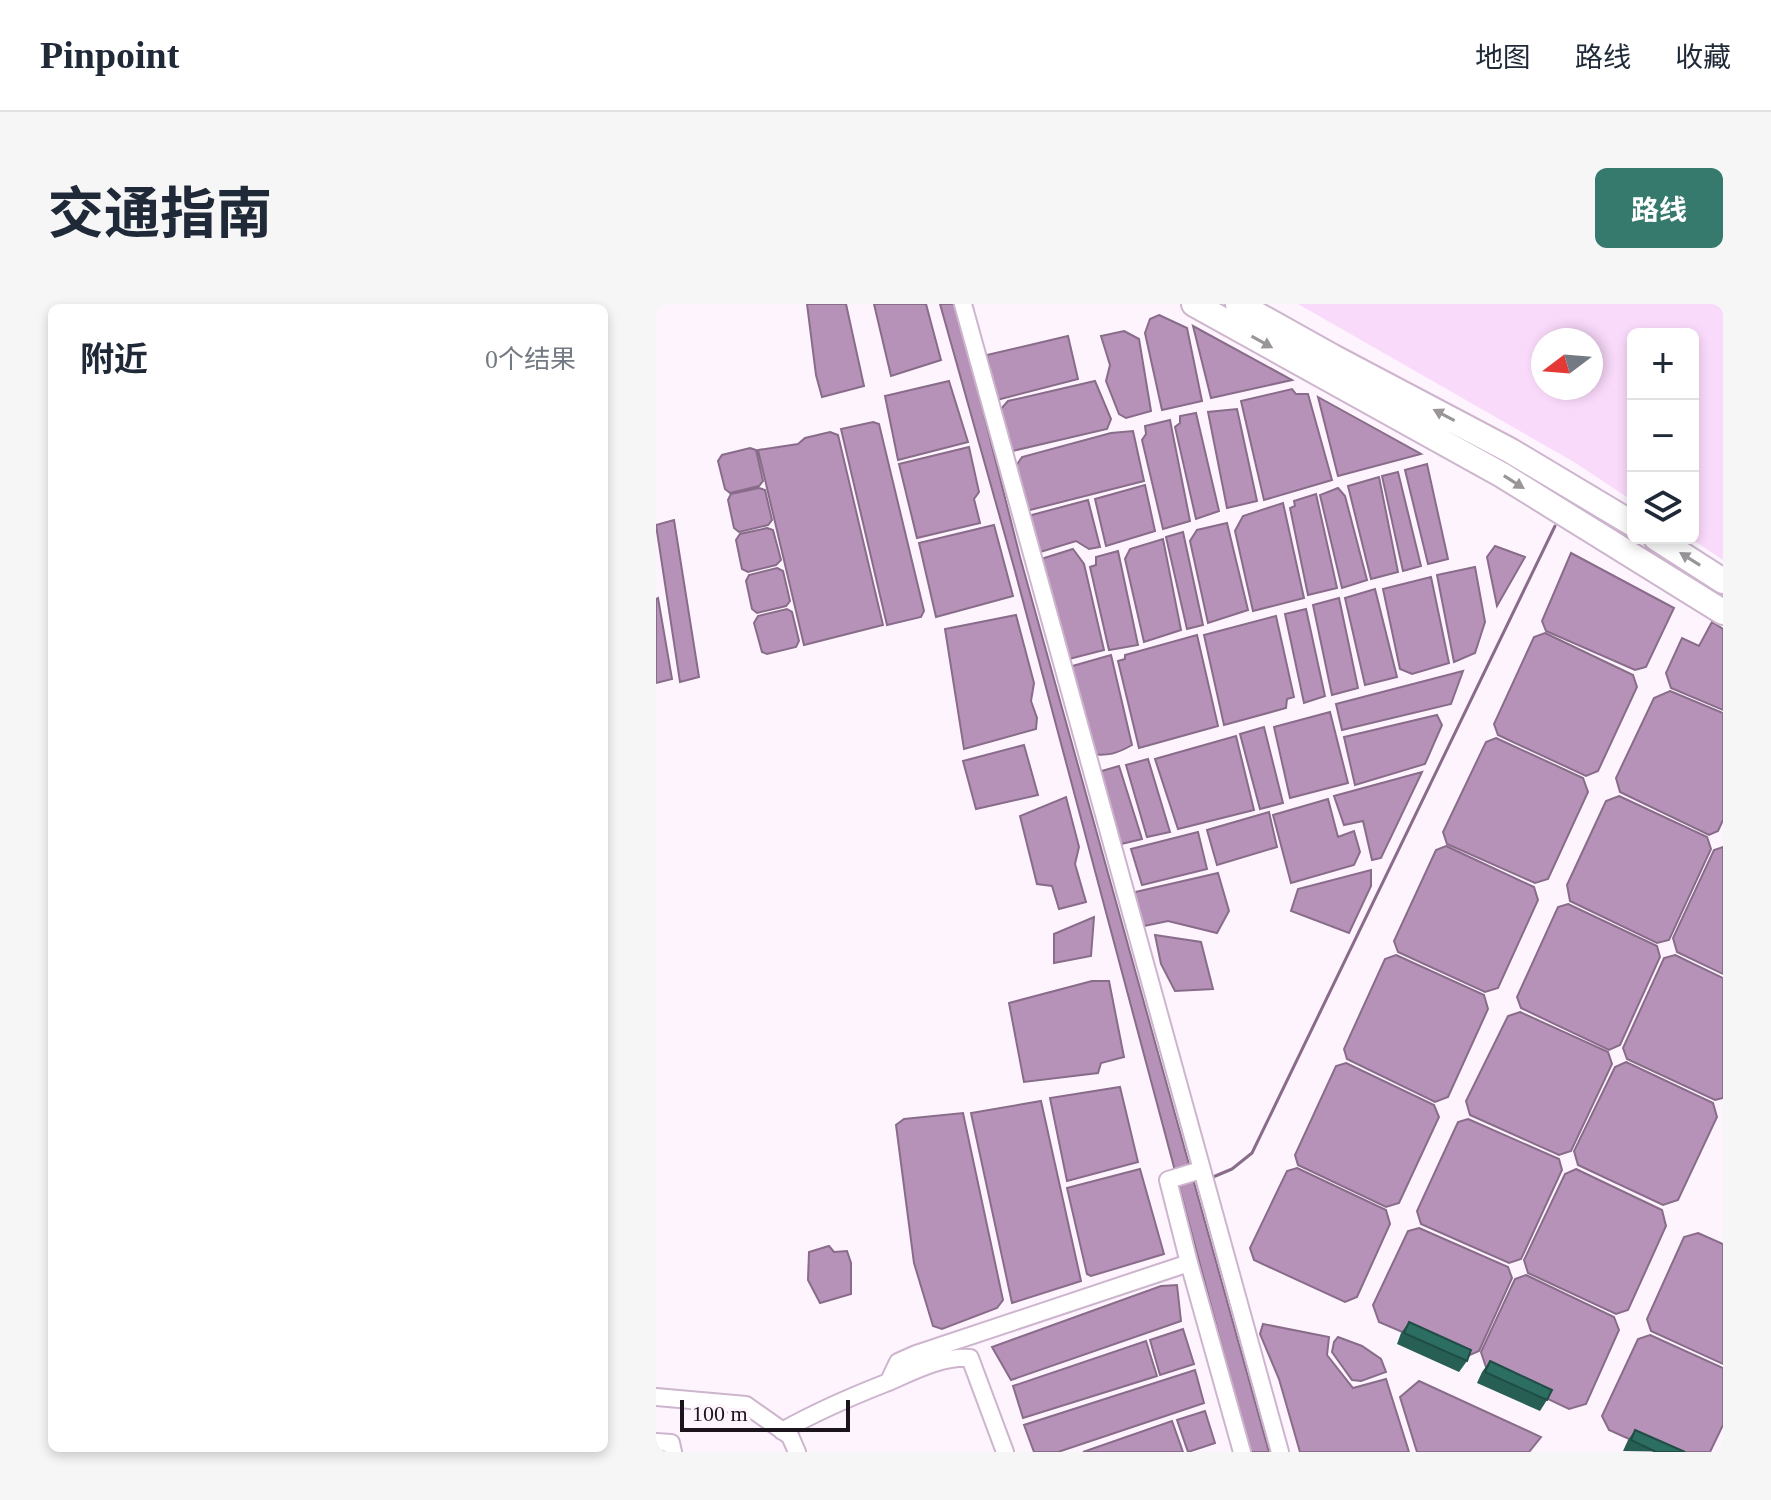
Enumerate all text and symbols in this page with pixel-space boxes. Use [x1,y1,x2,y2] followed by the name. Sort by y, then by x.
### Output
[40,34,179,76] text: Pinpoint
[1475,42,1531,73] text: 地图
[1575,42,1631,73] text: 路线
[1675,42,1731,73] text: 收藏
[1595,168,1723,248] button: 路线
[48,183,272,245] text: 交通指南
[1531,328,1603,400] north arrow
[1627,328,1699,544] map controls
[1627,328,1699,400] button: +
[1251,335,1273,349] one-way arrow
[80,341,148,378] text: 附近
[485,345,576,374] text: 0个结果
[1627,400,1699,472] button: −
[1433,409,1456,422] one-way arrow
[1627,472,1699,544] button: layers
[1503,475,1524,490] one-way arrow
[1679,551,1700,566] one-way arrow
[680,1396,850,1432] scale bar
[692,1401,748,1426] text: 100 m

